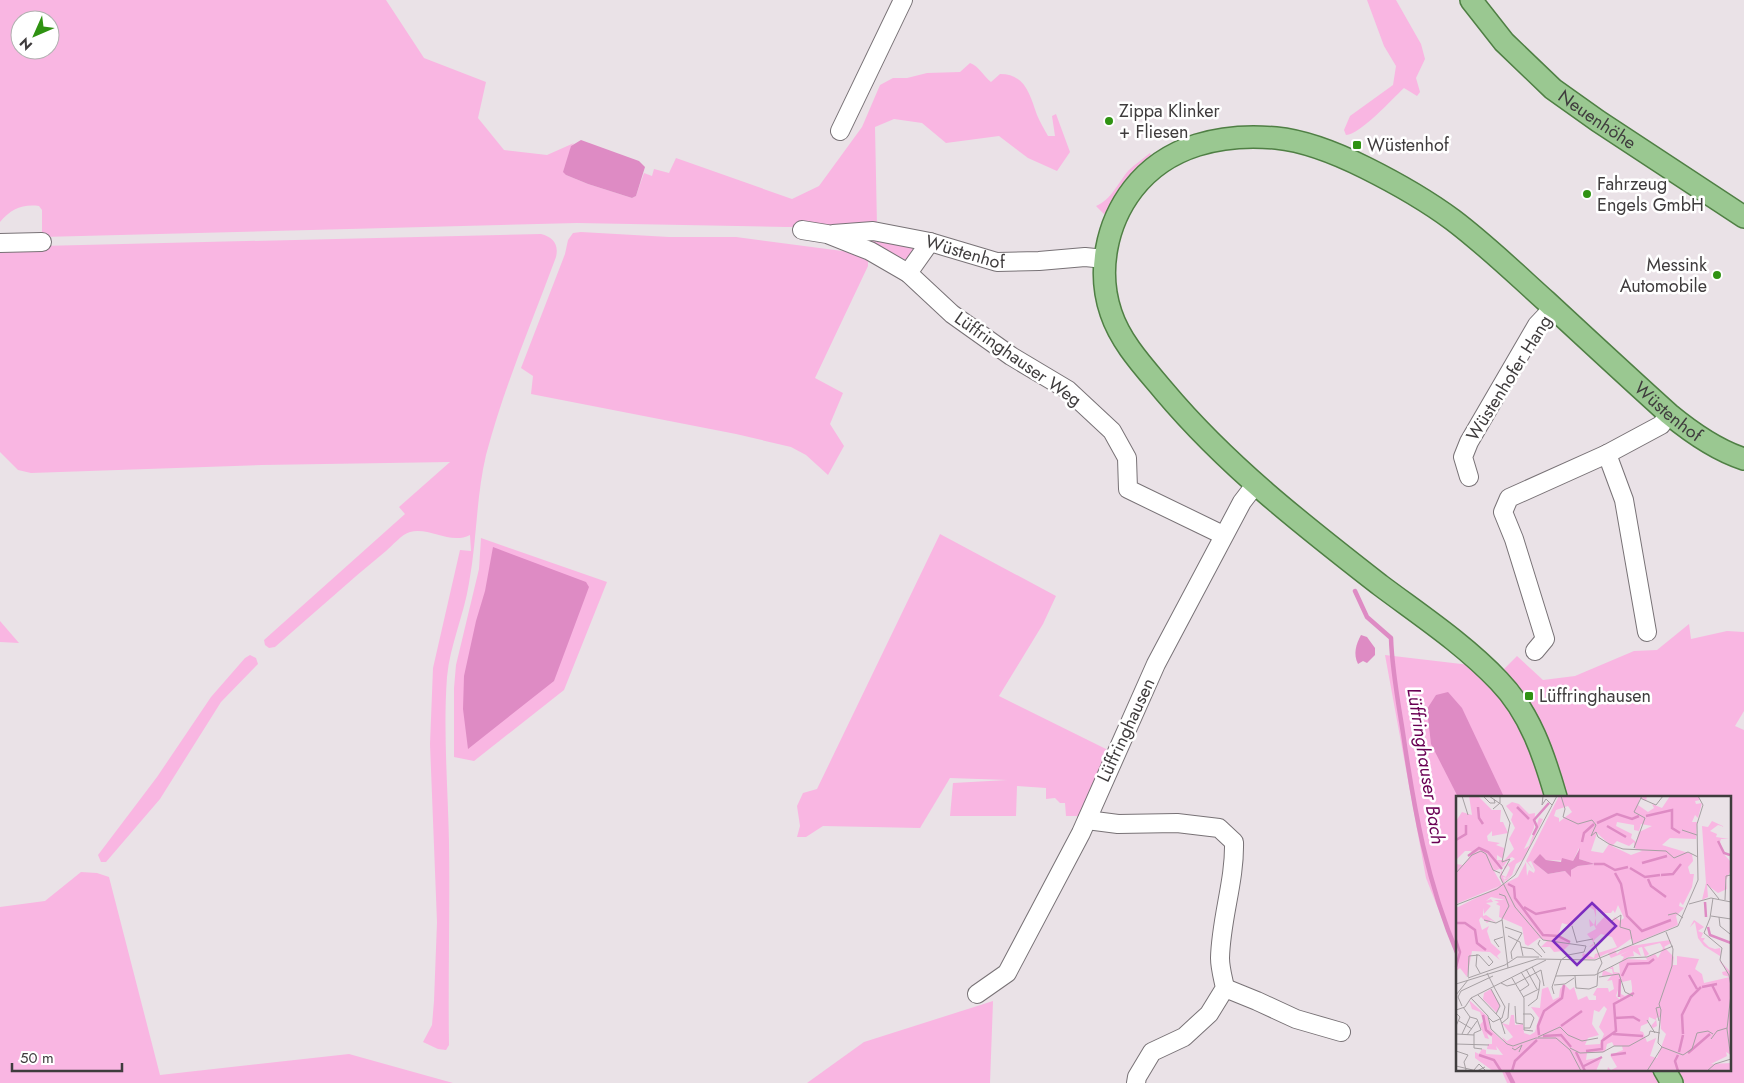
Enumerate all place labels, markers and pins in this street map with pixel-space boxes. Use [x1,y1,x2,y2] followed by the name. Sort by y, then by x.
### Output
[1119,98,1220,145] place label: Zippa Klinker + Fliesen
[1103,115,1115,127] marker: Zippa Klinker + Fliesen
[1367,132,1450,158] place label: Wüstenhof
[1351,139,1363,151] marker: Wüstenhof
[1597,171,1704,218] place label: Fahrzeug Engels GmbH
[1581,188,1593,200] marker: Fahrzeug Engels GmbH
[1620,252,1707,299] place label: Messink Automobile
[1711,269,1723,281] marker: Messink Automobile
[1539,683,1651,709] place label: Lüffringhausen
[1523,690,1535,702] marker: Lüffringhausen

